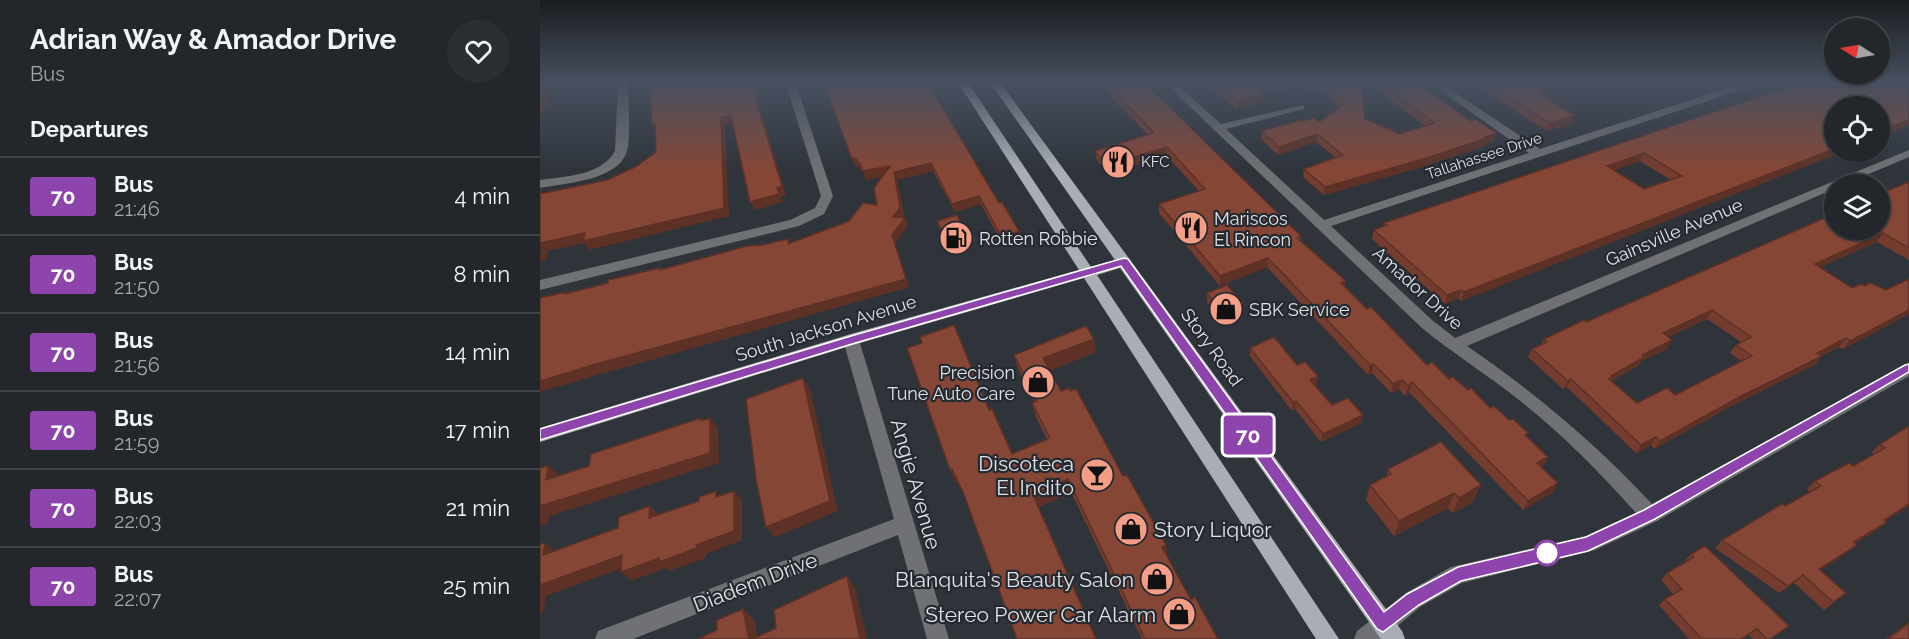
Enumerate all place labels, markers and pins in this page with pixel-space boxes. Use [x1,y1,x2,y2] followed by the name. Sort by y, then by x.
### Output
[1100,144,1136,180] restaurant icon: KFC
[1141,153,1170,171] place label: KFC
[1214,208,1291,250] place label: Mariscos El Rincon
[1173,210,1209,246] restaurant icon: Mariscos El Rincon
[938,220,974,256] fuel station icon: Rotten Robbie
[979,228,1098,249] place label: Rotten Robbie
[1208,291,1244,327] shop icon: SBK Service
[1249,299,1350,320] place label: SBK Service
[887,362,1015,404] place label: Precision Tune Auto Care
[1020,364,1056,400] shop icon: Precision Tune Auto Care
[978,451,1074,500] place label: Discoteca El Indito
[1079,457,1115,493] bar icon: Discoteca El Indito
[1113,511,1149,547] shop icon: Story Liquor
[1154,517,1272,542] place label: Story Liquor
[1534,540,1560,566] unlabelled marker
[1139,561,1175,597] shop icon: Blanquita's Beauty Salon
[895,567,1134,592] place label: Blanquita's Beauty Salon
[1161,596,1197,632] shop icon: Stereo Power Car Alarm
[925,602,1156,627] place label: Stereo Power Car Alarm

